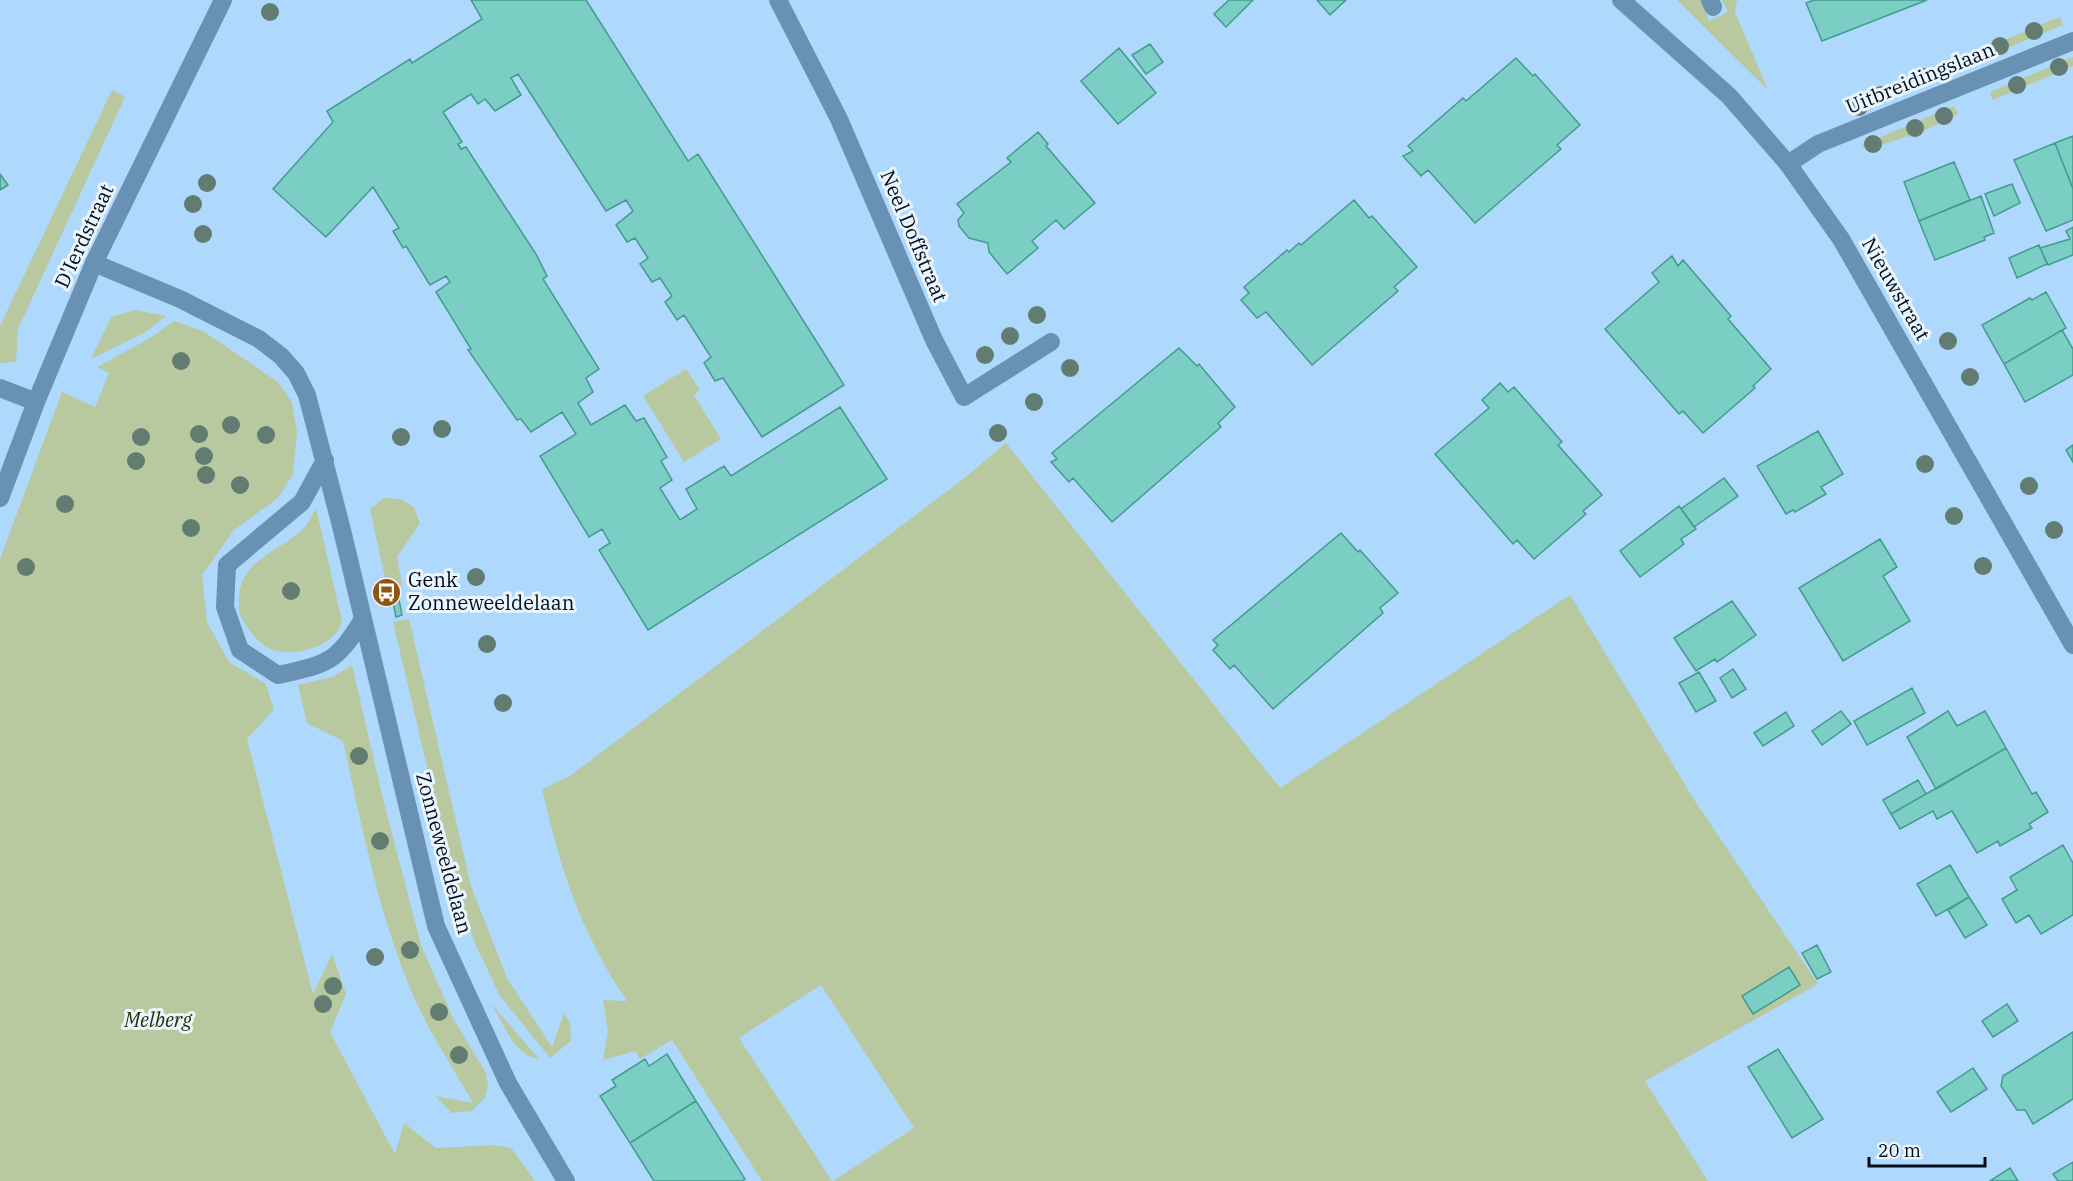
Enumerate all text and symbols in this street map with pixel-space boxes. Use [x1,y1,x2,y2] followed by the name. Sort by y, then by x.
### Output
[1841,35,1999,120] street label: Uitbreidingslaan
[875,166,954,306] street label: Neel Doffstraat
[48,179,119,292] street label: D'Ierdstraat
[1856,232,1937,345] street label: Nieuwstraat
[408,566,575,616] place label: Genk Zonneweeldelaan
[371,576,403,608] bus stop icon: Genk Zonneweeldelaan
[410,769,479,937] street label: Zonneweeldelaan
[123,1006,192,1033] park label: Melberg
[1869,1130,1984,1168] scale bar
[1878,1139,1921,1162] text: 20 m

